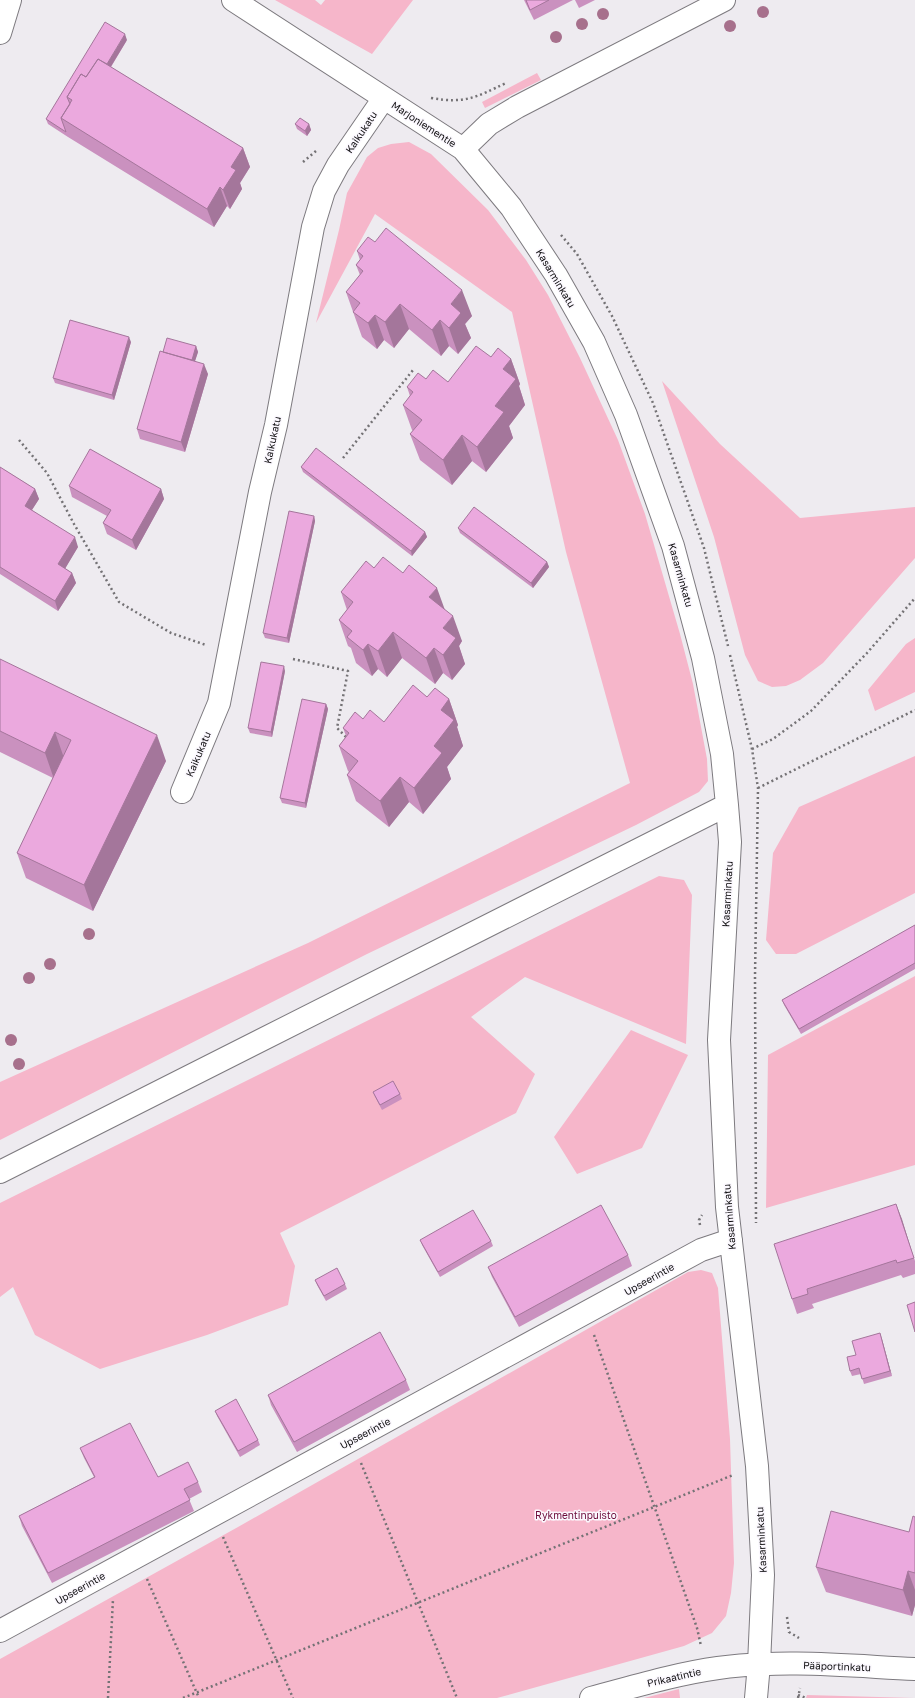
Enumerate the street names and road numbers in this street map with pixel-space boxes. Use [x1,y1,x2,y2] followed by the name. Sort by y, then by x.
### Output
[389,99,459,149] street label: Marjoniementie
[343,109,379,155] street label: Kaikukatu
[534,247,578,309] street label: Kasarminkatu
[261,415,283,465] street label: Kaikukatu
[666,542,696,608] street label: Kasarminkatu
[183,730,213,778] street label: Kaikukatu
[719,861,735,927] street label: Kasarminkatu
[720,1184,738,1250] street label: Kasarminkatu
[622,1260,676,1298] street label: Upseerintie
[338,1415,392,1451] street label: Upseerintie
[753,1507,769,1573] street label: Kasarminkatu
[53,1569,107,1607] street label: Upseerintie
[803,1659,871,1673] street label: Pääportinkatu
[646,1665,702,1689] street label: Prikaatintie

